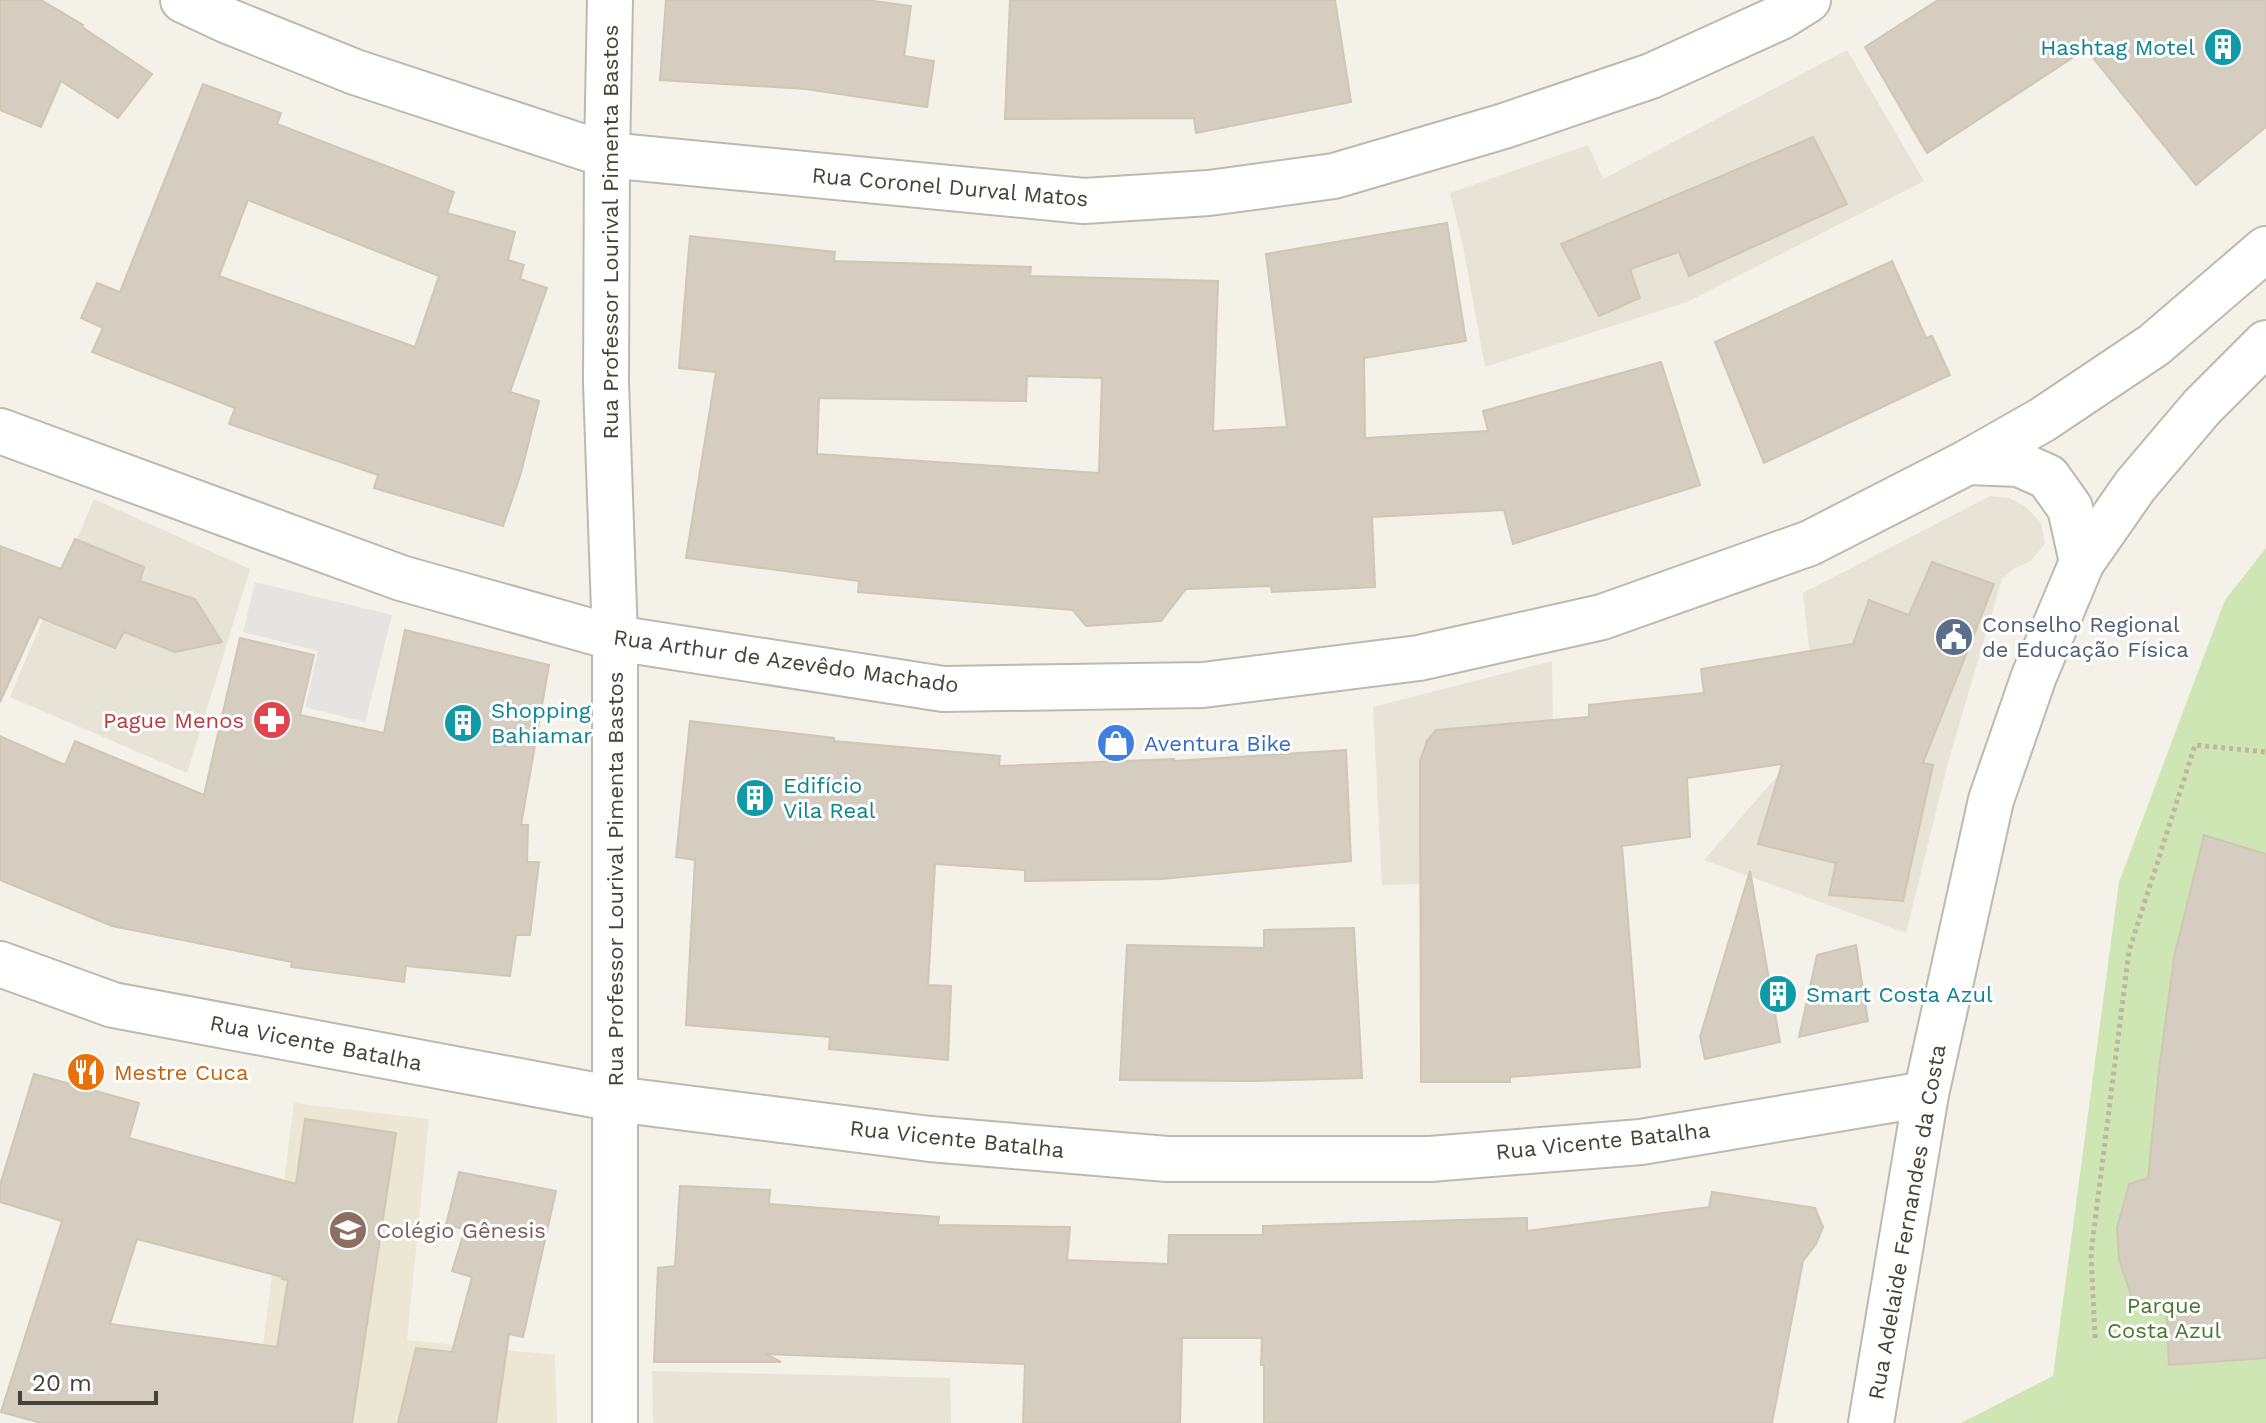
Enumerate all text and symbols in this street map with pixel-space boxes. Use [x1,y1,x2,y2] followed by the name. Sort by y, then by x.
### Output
[598,25,623,439] street label: Rua Professor Lourival Pimenta Bastos
[2202,26,2244,68] building icon: Hashtag Motel
[2040,35,2195,60] place label: Hashtag Motel
[811,162,1089,212] street label: Rua Coronel Durval Matos
[1982,612,2189,662] place label: Conselho Regional de Educação Física
[1933,616,1975,658] public building icon: Conselho Regional de Educação Física
[612,624,960,698] street label: Rua Arthur de Azevêdo Machado
[603,672,628,1086] street label: Rua Professor Lourival Pimenta Bastos
[491,698,592,748] place label: Shopping Bahiamar
[251,699,293,741] pharmacy icon: Pague Menos
[442,702,484,744] building icon: Shopping Bahiamar
[103,708,244,733] place label: Pague Menos
[1095,722,1137,764] shop icon: Aventura Bike
[1144,731,1291,756] place label: Aventura Bike
[783,773,876,823] place label: Edifício Vila Real
[734,777,776,819] building icon: Edifício Vila Real
[1757,973,1799,1015] building icon: Smart Costa Azul
[1806,982,1993,1007] place label: Smart Costa Azul
[208,1010,424,1076] street label: Rua Vicente Batalha
[1863,1042,1951,1402] street label: Rua Adelaide Fernandes da Costa
[65,1051,107,1093] restaurant icon: Mestre Cuca
[114,1060,248,1085] place label: Mestre Cuca
[849,1115,1065,1163] street label: Rua Vicente Batalha
[1495,1117,1711,1165] street label: Rua Vicente Batalha
[327,1209,369,1251] school or university icon: Colégio Gênesis
[376,1218,546,1243] place label: Colégio Gênesis
[2107,1293,2221,1343] park label: Parque Costa Azul
[20,1355,156,1405] scale bar
[32,1369,92,1397] text: 20 m

